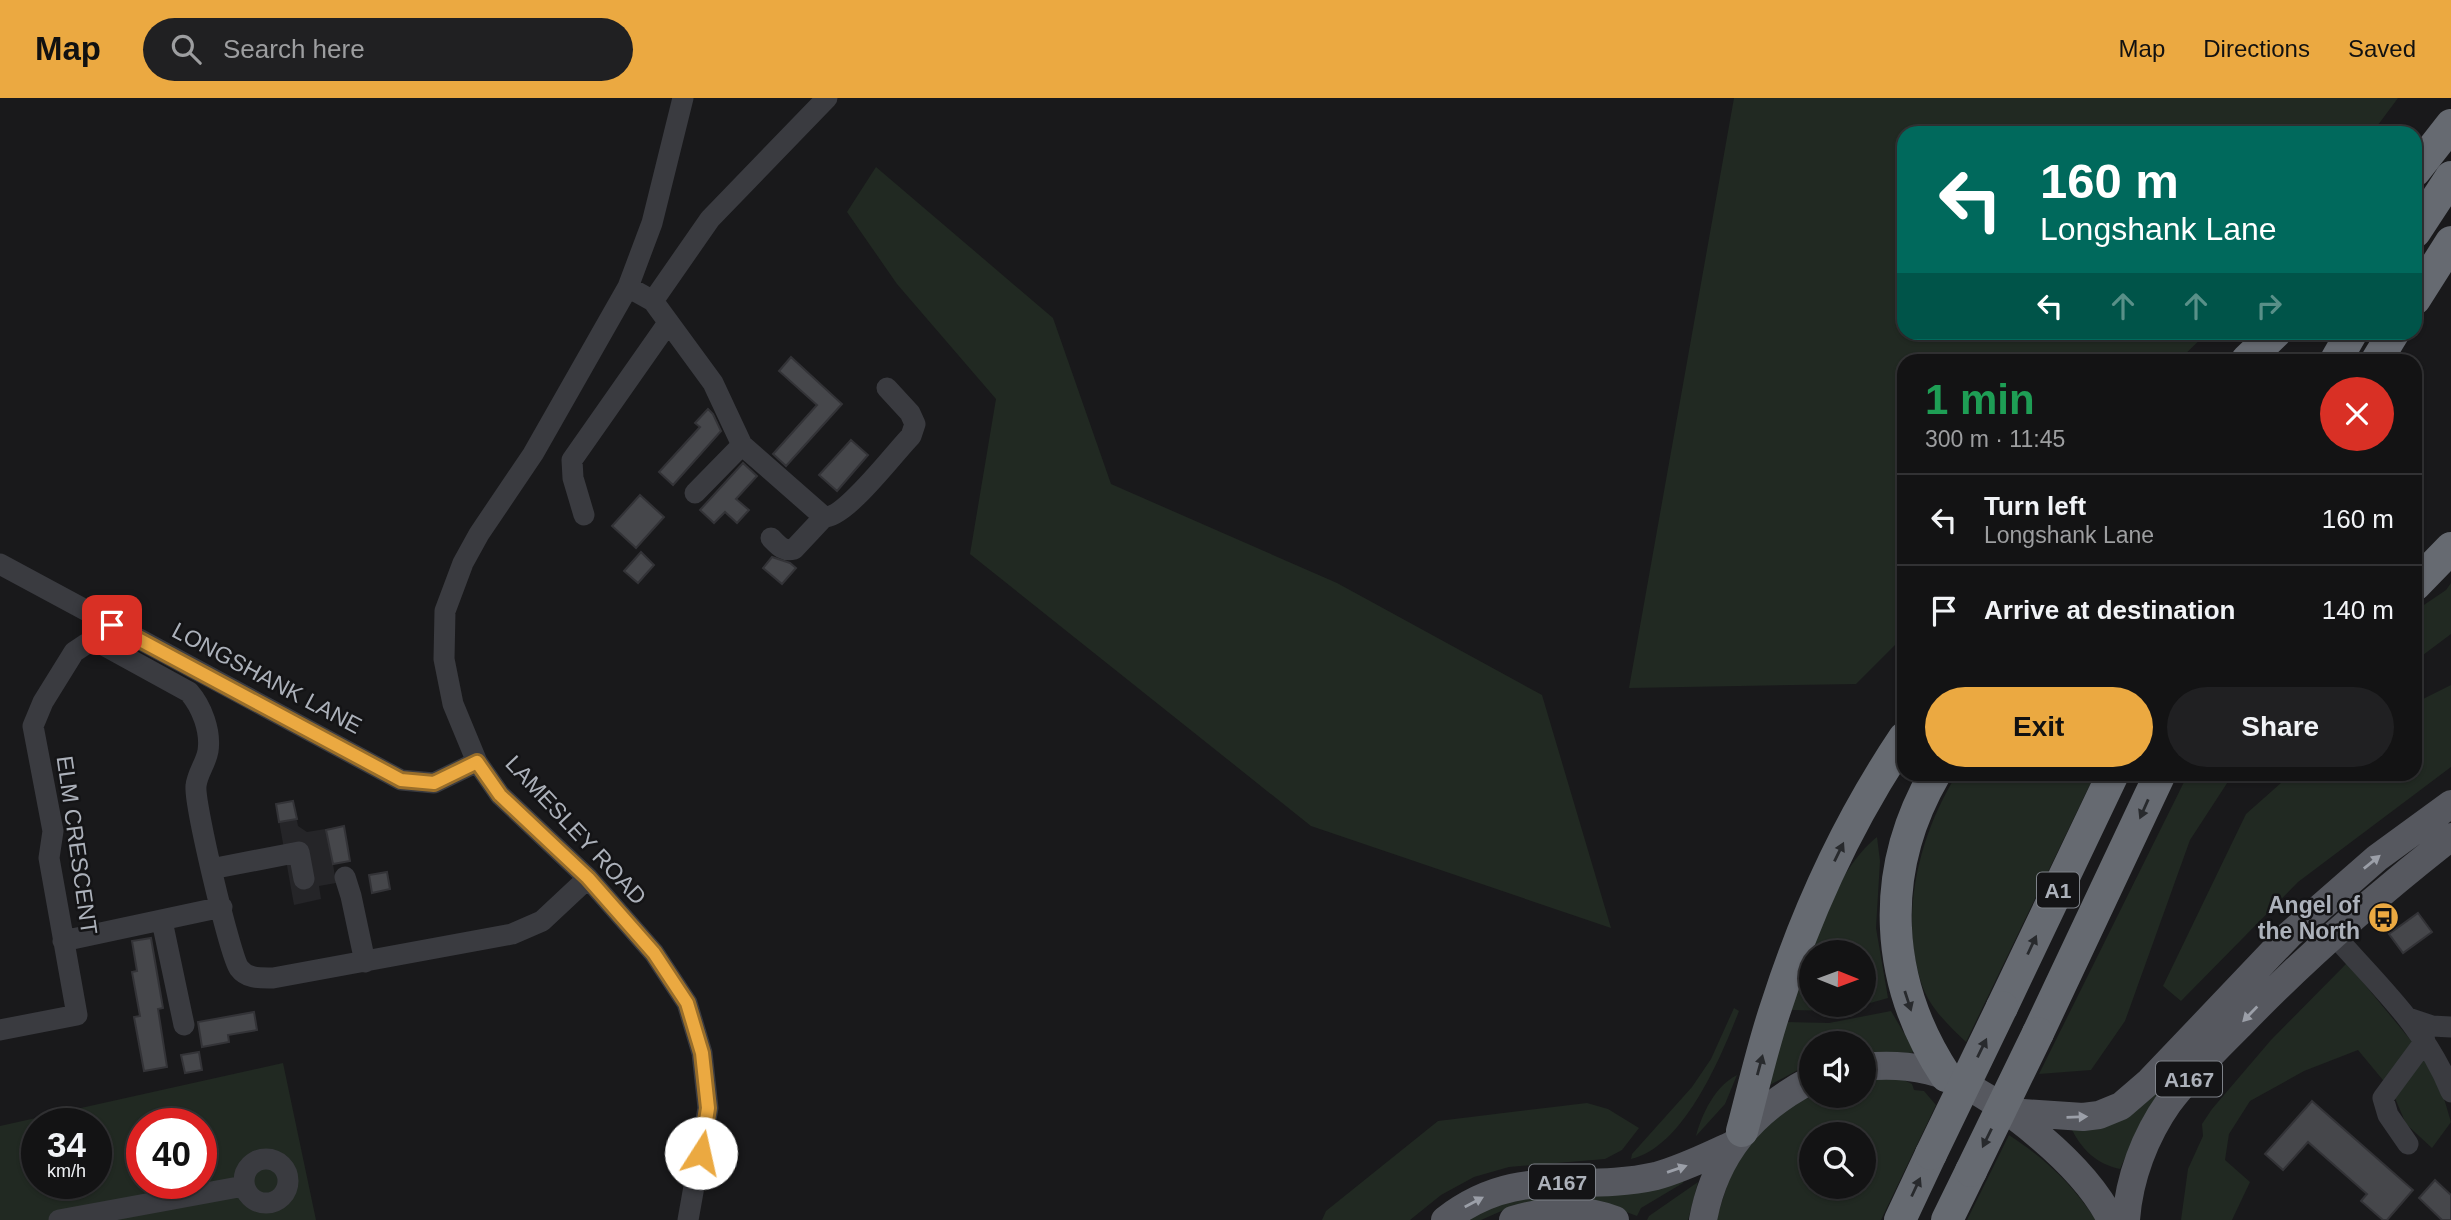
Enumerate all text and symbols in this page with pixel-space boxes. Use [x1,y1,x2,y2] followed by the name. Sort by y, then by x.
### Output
[143,18,633,81] search box
[35,30,101,67] text: Map
[167,30,205,68] icon: search
[223,34,365,64] text: Search here
[2119,35,2165,62] text: Map
[2203,35,2310,62] text: Directions
[2348,35,2416,62] text: Saved
[1925,154,2016,245] icon: left
[2040,154,2179,208] text: 160 m
[2040,211,2277,247] text: Longshank Lane
[2031,287,2069,325] icon: left
[2104,287,2142,325] icon: ahead
[2177,287,2215,325] icon: ahead
[2250,287,2288,325] icon: right
[1925,376,2035,423] text: 1 min
[2320,377,2394,451] button: close
[1925,426,2065,452] text: 300 m · 11:45
[1984,491,2086,521] text: Turn left
[1925,501,1963,539] icon: left
[2322,504,2394,534] text: 160 m
[1984,522,2154,548] text: Longshank Lane
[1925,592,1963,630] icon: arrive
[82,595,142,655] pin
[1984,595,2235,625] text: Arrive at destination
[2322,595,2394,625] text: 140 m
[93,606,131,644] icon: arrive
[168,617,366,739] street label: LONGSHANK LANE
[1925,687,2153,767] button: Exit
[2167,687,2394,767] button: Share
[500,750,652,910] street label: LAMESLEY ROAD
[52,754,102,936] street label: ELM CRESCENT
[2138,799,2150,819] one-way arrow
[1834,842,1845,862] one-way arrow
[2363,854,2381,869] one-way arrow
[2037,872,2079,908] road number: A1
[2258,892,2360,944] place label: Angel of the North
[2366,901,2400,935] bus stop icon: Angel of the North
[2026,935,2037,955] one-way arrow
[1799,940,1876,1017] north arrow
[1799,940,1876,1199] map controls
[1903,990,1914,1011] one-way arrow
[2242,1006,2258,1022] one-way arrow
[1799,1031,1876,1108] button: sound
[1976,1038,1988,1058] one-way arrow
[1755,1054,1765,1075] one-way arrow
[2156,1062,2222,1096] road number: A167
[126,1108,217,1199] speed limit sign: 40
[2066,1111,2088,1122] one-way arrow
[664,1116,738,1190] position arrow
[1799,1122,1876,1199] button: search
[47,1125,86,1164] text: 34
[1981,1128,1992,1148] one-way arrow
[47,1161,86,1181] text: km/h
[1666,1163,1687,1174] one-way arrow
[1529,1164,1595,1200] road number: A167
[1910,1177,1921,1197] one-way arrow
[1464,1196,1484,1208] one-way arrow

